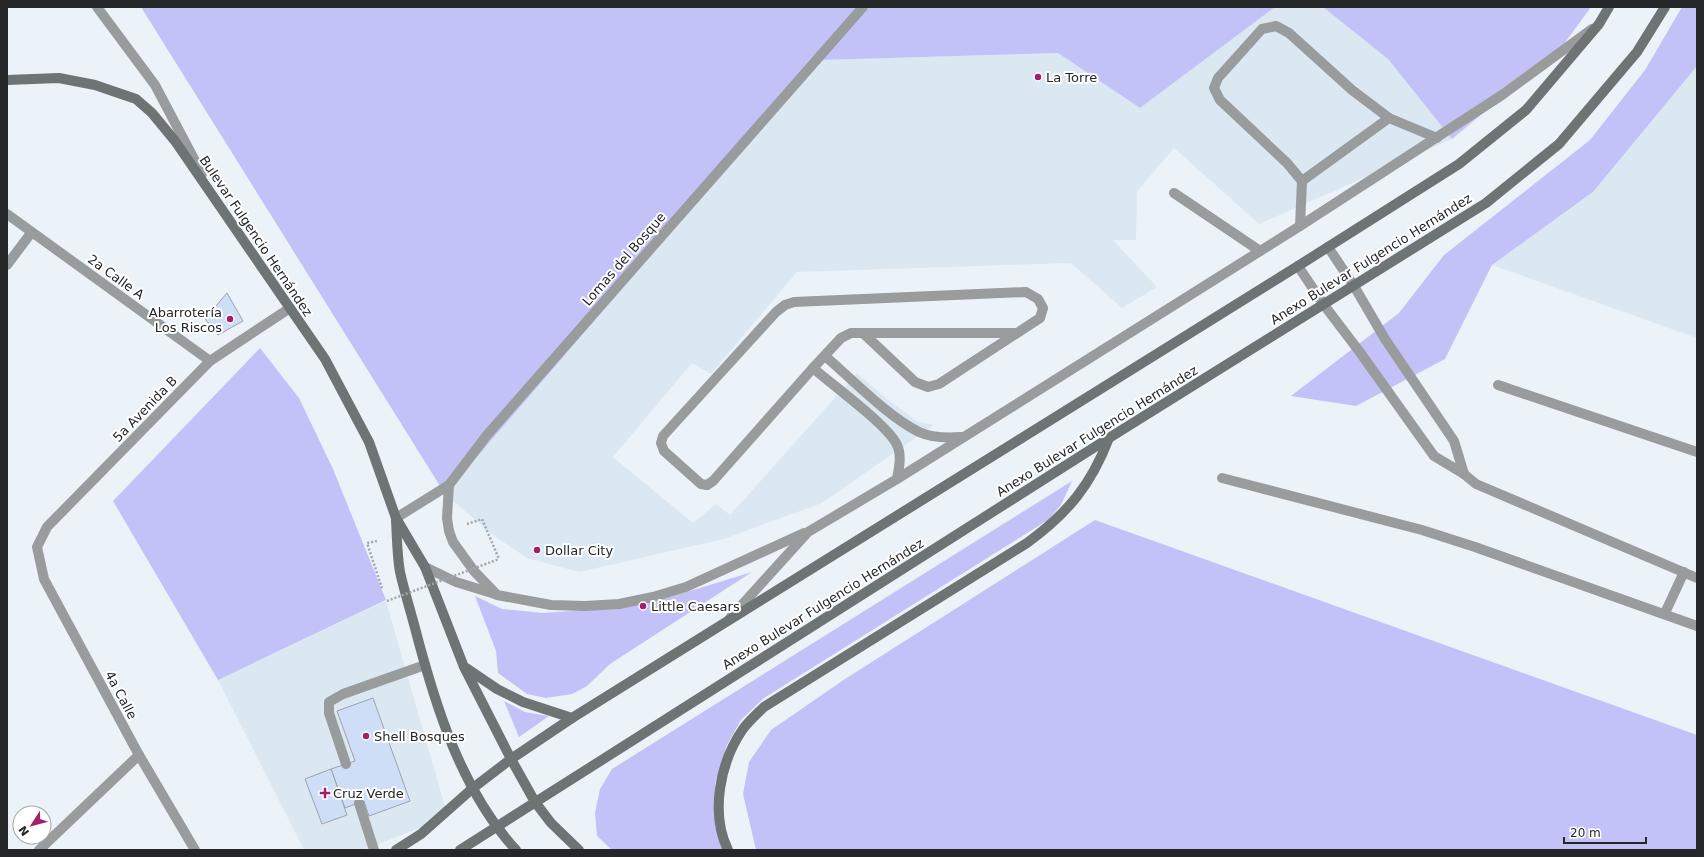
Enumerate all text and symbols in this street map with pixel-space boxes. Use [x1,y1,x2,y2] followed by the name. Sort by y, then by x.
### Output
[1046,70,1097,85] place label: La Torre
[1033,72,1043,82] marker: La Torre
[197,153,316,319] street label: Bulevar Fulgencio Hernández
[1268,190,1475,328] street label: Anexo Bulevar Fulgencio Hernández
[579,209,669,309] street label: Lomas del Bosque
[85,252,147,302] street label: 2a Calle A
[149,305,222,335] place label: Abarrotería Los Riscos
[225,314,235,324] marker: Abarrotería Los Riscos
[994,362,1201,500] street label: Anexo Bulevar Fulgencio Hernández
[110,373,180,445] street label: 5a Avenida B
[720,535,927,673] street label: Anexo Bulevar Fulgencio Hernández
[545,543,613,558] place label: Dollar City
[532,545,542,555] marker: Dollar City
[651,599,740,614] place label: Little Caesars
[638,601,648,611] marker: Little Caesars
[102,668,140,722] street label: 4a Calle
[374,729,465,744] place label: Shell Bosques
[361,731,371,741] marker: Shell Bosques
[333,786,404,801] place label: Cruz Verde
[320,788,330,798] marker: Cruz Verde
[12,805,52,845] north arrow
[1564,819,1646,845] scale bar
[16,823,32,838] text: N
[1570,826,1601,840] text: 20 m

